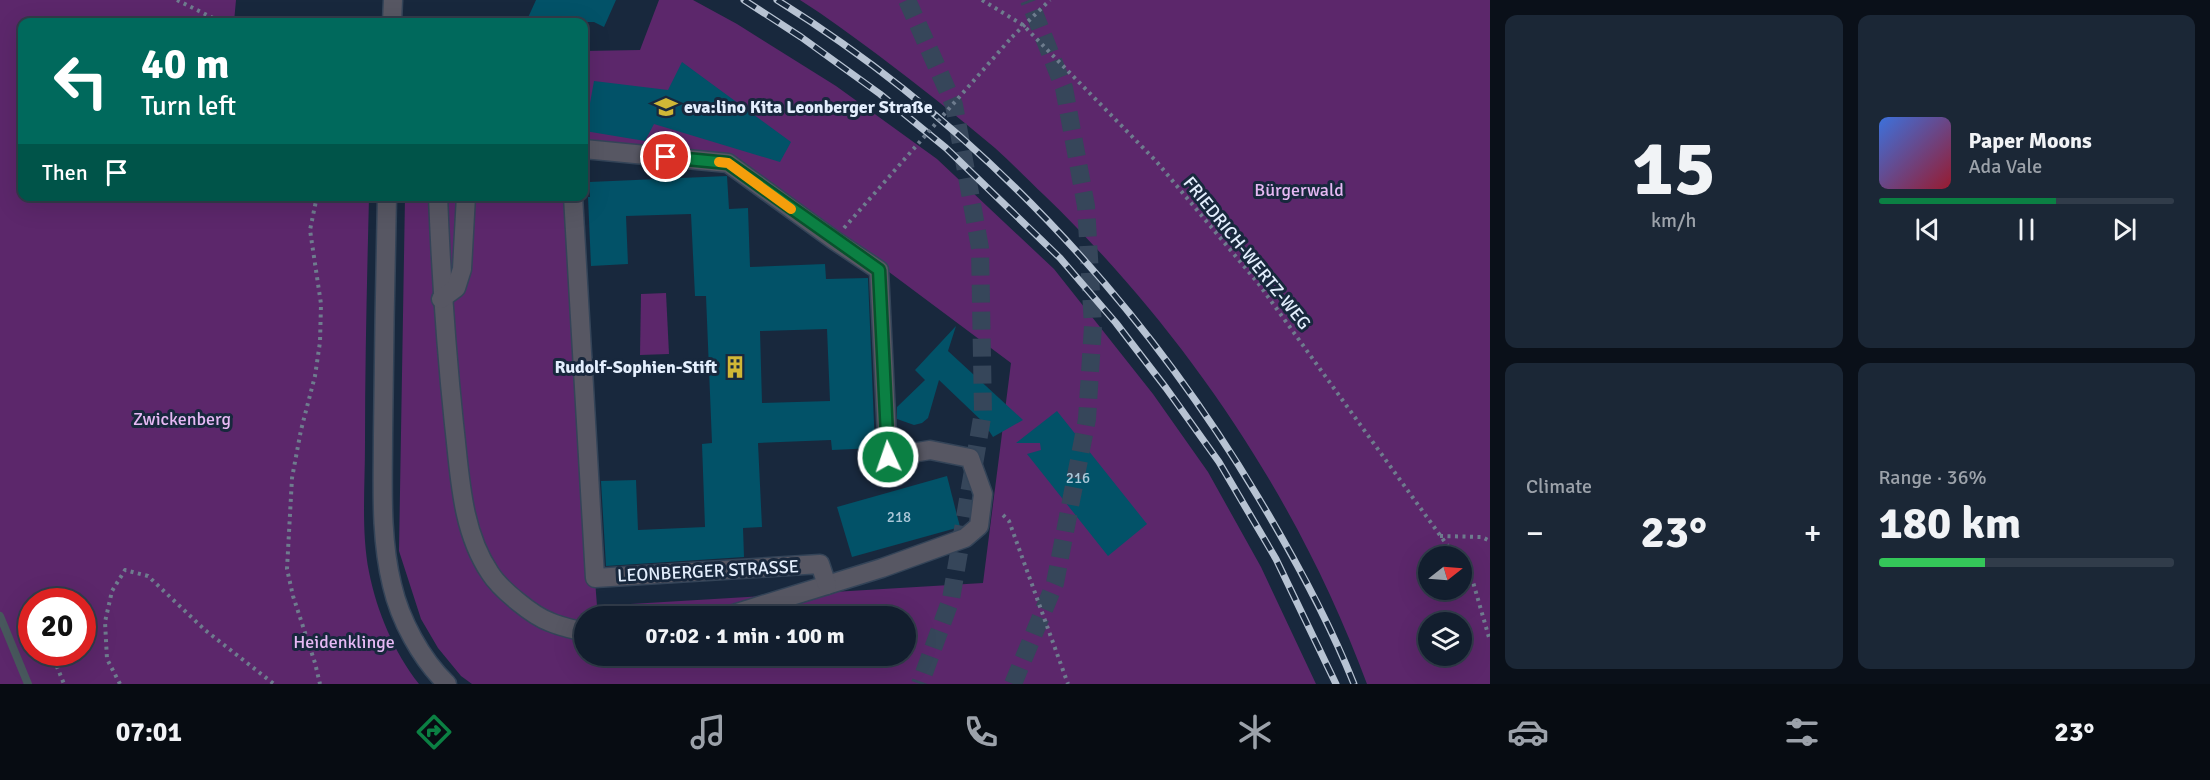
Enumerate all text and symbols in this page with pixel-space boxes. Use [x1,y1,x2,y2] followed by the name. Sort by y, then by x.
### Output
[141,39,230,90] text: 40 m
[42,42,120,120] icon: left
[141,90,236,123] text: Turn left
[653,94,679,120] school or university icon: eva:lino Kita Leonberger Straße
[684,96,933,118] place label: eva:lino Kita Leonberger Straße
[1632,121,1716,217] text: 15
[1969,127,2092,154] text: Paper Moons
[640,131,691,182] pin
[649,140,682,173] icon: arrive
[1969,154,2042,179] text: Ada Vale
[100,156,133,189] icon: arrive
[42,159,88,186] text: Then
[1179,172,1315,334] street label: FRIEDRICH-WERTZ-WEG
[1254,179,1344,201] park label: Bürgerwald
[1651,208,1696,233] text: km/h
[1911,213,1944,246] icon: previous
[2010,213,2043,246] icon: pause
[2108,213,2141,246] icon: next
[722,354,748,380] building icon: Rudolf-Sophien-Stift
[554,356,718,378] place label: Rudolf-Sophien-Stift
[133,408,231,430] park label: Zwickenberg
[856,425,920,489] position arrow
[1879,465,1987,490] text: Range · 36%
[1066,469,1090,487] house number: 216
[1526,474,1592,499] text: Climate
[1879,496,2021,551] text: 180 km
[1640,505,1707,560] text: 23°
[887,508,911,526] house number: 218
[1526,513,1544,554] text: −
[1804,513,1821,554] text: +
[1418,546,1472,600] north arrow
[1418,546,1472,666] map controls
[617,555,799,587] street label: LEONBERGER STRASSE
[18,588,96,666] speed limit sign: 20
[1418,612,1472,666] button: layers
[645,622,845,649] text: 07:02 · 1 min · 100 m
[293,631,395,653] park label: Heidenklinge
[413,711,455,753] icon: directions
[687,711,729,753] icon: music
[960,711,1002,753] icon: phone
[1234,711,1276,753] icon: climate
[1507,711,1549,753] icon: car
[1781,711,1823,753] icon: filters
[116,716,182,749] text: 07:01
[2054,716,2094,749] text: 23°

